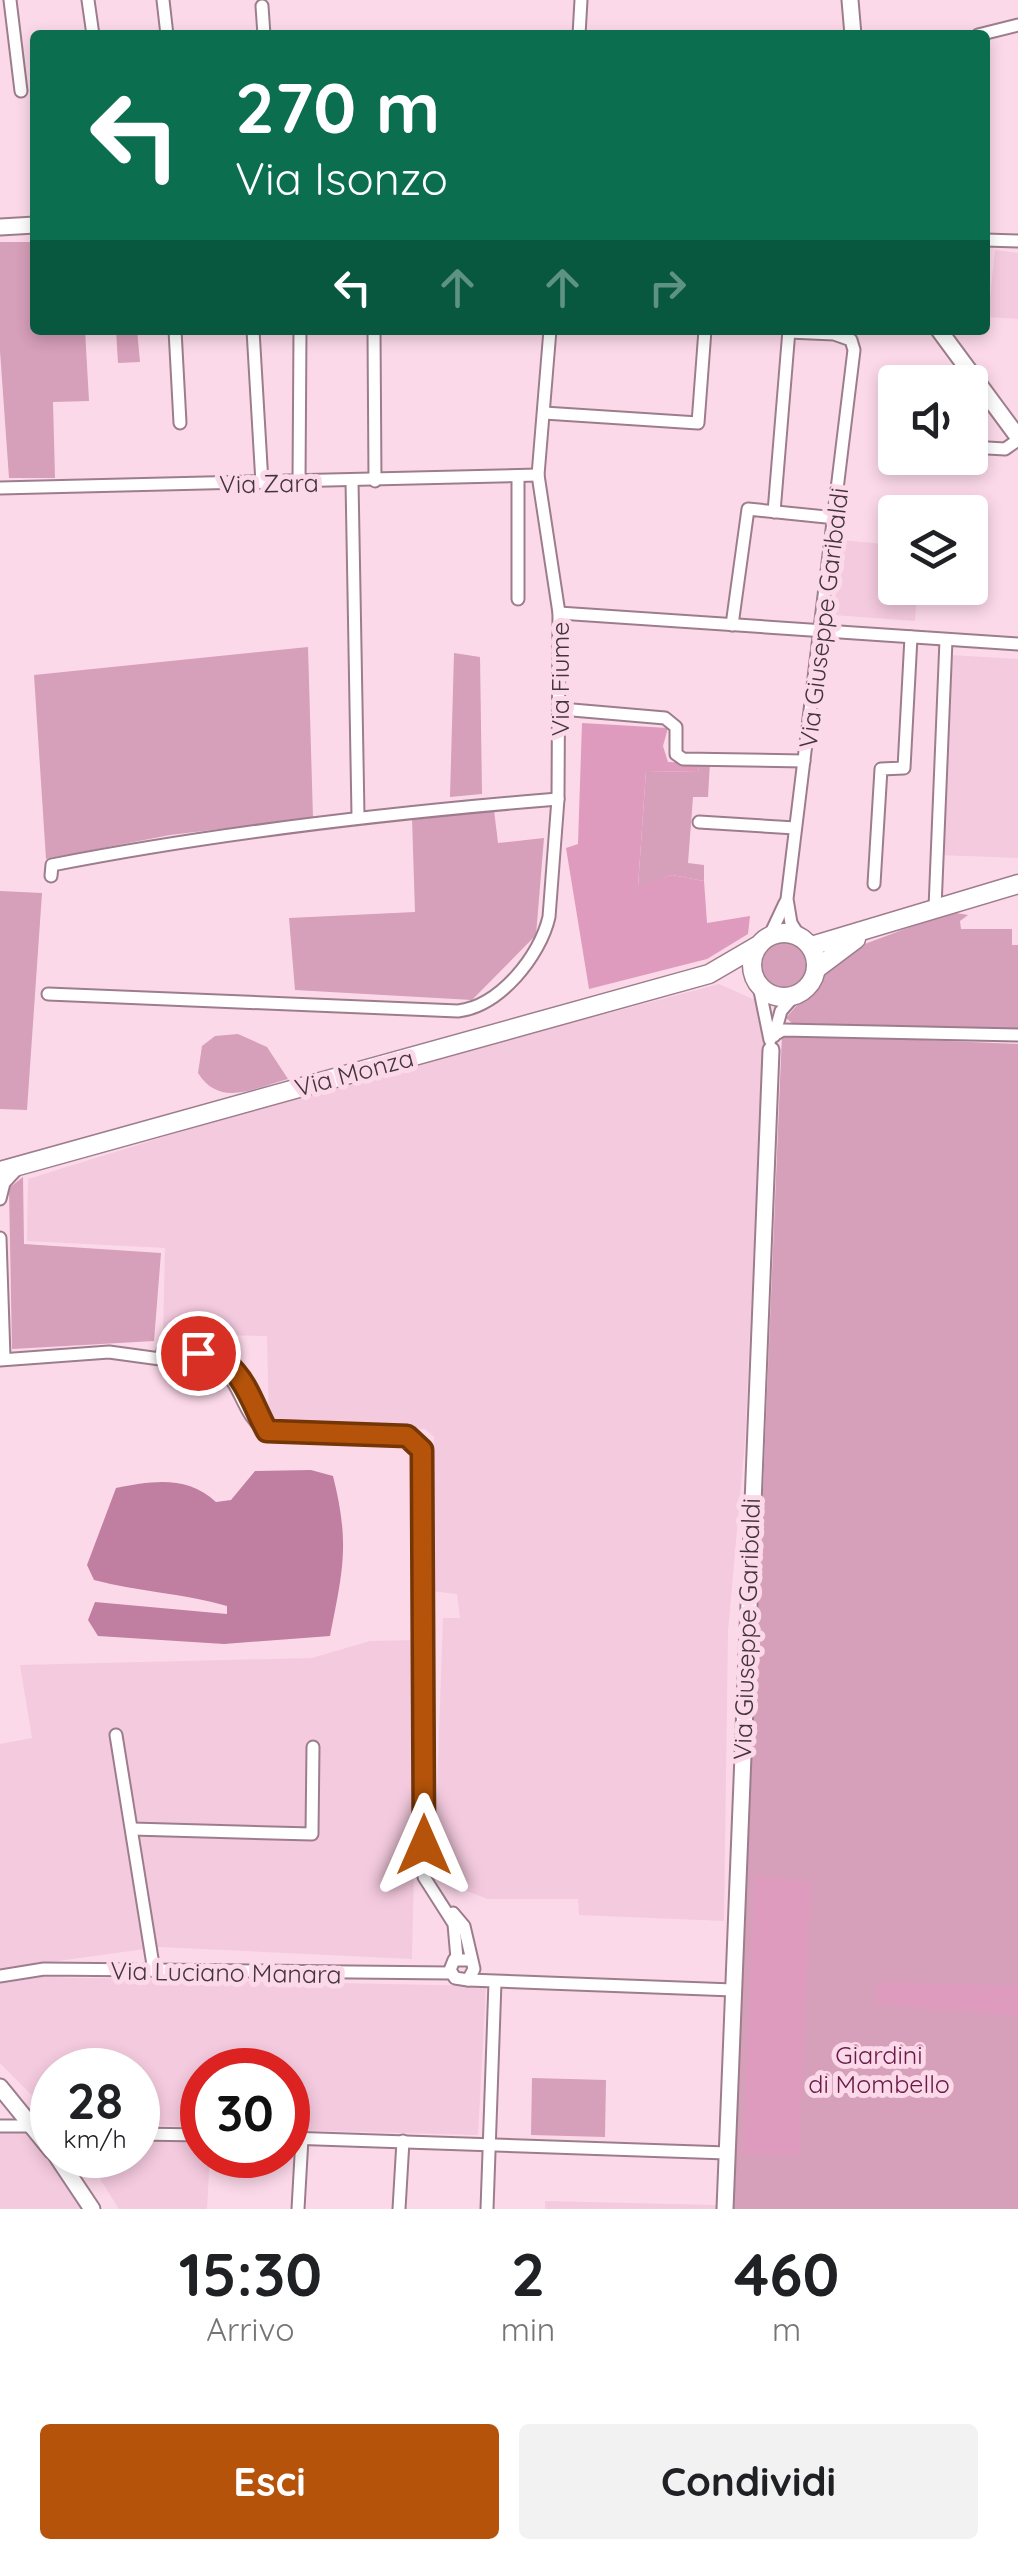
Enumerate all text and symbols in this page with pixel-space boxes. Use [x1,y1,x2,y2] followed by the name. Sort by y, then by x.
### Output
[235,63,440,151] text: 270 m
[70,70,200,200] icon: left
[235,150,448,206] text: Via Isonzo
[325,260,380,315] icon: left
[430,260,485,315] icon: ahead
[535,260,590,315] icon: ahead
[640,260,695,315] icon: right
[878,365,988,605] map controls
[878,365,988,475] button: sound
[219,467,319,499] street label: Via Zara
[792,486,854,750] street label: Via Giuseppe Garibaldi
[878,495,988,605] button: layers
[544,622,575,736] street label: Via Fiume
[291,1041,417,1103] street label: Via Monza
[156,1311,241,1396] pin
[171,1326,226,1381] icon: arrive
[726,1497,766,1761] street label: Via Giuseppe Garibaldi
[372,1793,476,1897] position arrow
[110,1954,342,1990] street label: Via Luciano Manara
[808,2039,950,2099] park label: Giardini di Mombello
[180,2048,310,2178] speed limit sign: 30
[67,2069,123,2132] text: 28
[63,2123,127,2154] text: km/h
[179,2236,322,2311] text: 15:30
[511,2236,545,2311] text: 2
[734,2236,839,2311] text: 460
[206,2309,295,2349] text: Arrivo
[501,2309,555,2349] text: min
[772,2309,801,2349] text: m
[40,2424,499,2539] button: Esci
[519,2424,978,2539] button: Condividi

